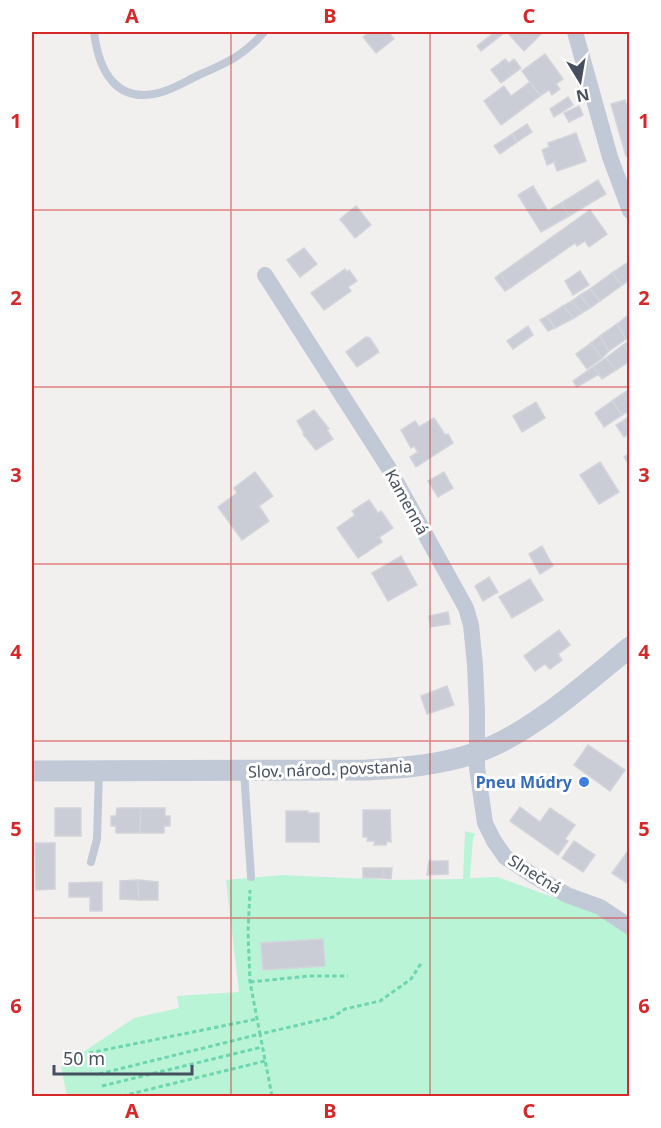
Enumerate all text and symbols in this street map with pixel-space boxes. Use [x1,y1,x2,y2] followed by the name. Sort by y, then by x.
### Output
[125,2,139,29] text: A
[323,2,337,29] text: B
[523,2,536,29] text: C
[550,51,610,111] north arrow
[574,84,591,108] text: N
[10,107,22,134] text: 1
[638,107,650,134] text: 1
[10,284,22,311] text: 2
[638,284,650,311] text: 2
[10,461,22,488] text: 3
[638,461,650,488] text: 3
[380,465,434,539] street label: Kamenná
[10,638,22,665] text: 4
[638,638,650,665] text: 4
[248,755,412,783] street label: Slov. národ. povstania
[476,771,573,793] place label: Pneu Múdry
[577,775,591,789] marker: Pneu Múdry
[10,815,22,842] text: 5
[638,815,650,842] text: 5
[504,849,566,899] street label: Slnečná
[10,992,22,1019] text: 6
[638,992,650,1019] text: 6
[54,1038,192,1076] scale bar
[63,1046,105,1070] text: 50 m
[125,1097,139,1124] text: A
[323,1097,337,1124] text: B
[523,1097,536,1124] text: C

